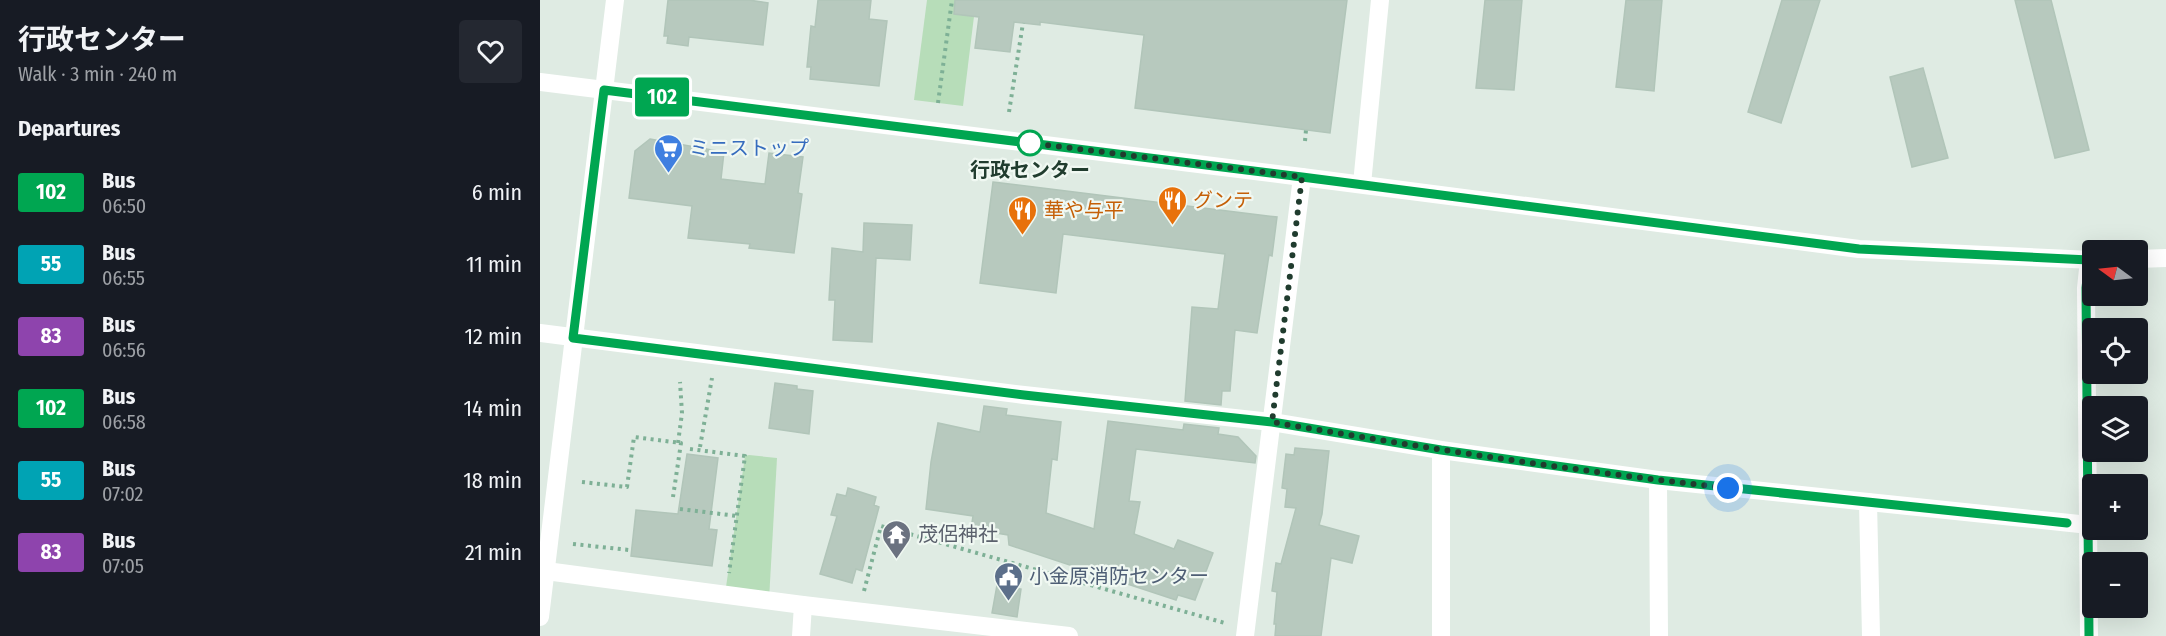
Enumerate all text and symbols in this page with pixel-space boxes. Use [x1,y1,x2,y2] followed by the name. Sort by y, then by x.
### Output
[459,20,522,83] button: heart
[18,23,186,56] text: 行政センター
[18,62,177,86] text: Walk · 3 min · 240 m
[628,78,696,116] line badge: 102
[647,84,677,110] text: 102
[18,115,120,142] text: Departures
[1017,130,1043,156] marker: 行政センター
[652,132,684,174] supermarket icon: ミニストップ
[689,136,809,160] place label: ミニストップ
[970,158,1090,182] place label: 行政センター
[102,167,135,194] text: Bus
[36,179,66,205] text: 102
[472,179,522,206] text: 6 min
[1156,184,1188,226] restaurant icon: グンテ
[1193,188,1253,212] place label: グンテ
[102,194,146,218] text: 06:50
[1007,194,1039,236] restaurant icon: 華や与平
[1044,198,1124,222] place label: 華や与平
[102,239,135,266] text: Bus
[2082,240,2148,306] north arrow
[2082,240,2148,618] map controls
[41,251,61,277] text: 55
[466,251,522,278] text: 11 min
[102,266,145,290] text: 06:55
[102,311,135,338] text: Bus
[2082,318,2148,384] button: locate
[40,323,62,349] text: 83
[464,323,522,350] text: 12 min
[102,338,146,362] text: 06:56
[102,383,135,410] text: Bus
[36,395,66,421] text: 102
[464,395,522,422] text: 14 min
[2082,396,2148,462] button: layers
[102,410,146,434] text: 06:58
[102,455,135,482] text: Bus
[41,467,61,493] text: 55
[463,467,522,494] text: 18 min
[1713,473,1743,503] your location
[2082,474,2148,540] button: +
[102,482,143,506] text: 07:02
[881,518,913,560] temple icon: 茂侶神社
[918,522,998,546] place label: 茂侶神社
[102,527,135,554] text: Bus
[40,539,62,565] text: 83
[465,539,522,566] text: 21 min
[2082,552,2148,618] button: −
[102,554,144,578] text: 07:05
[992,560,1024,602] public building icon: 小金原消防センター
[1029,564,1209,588] place label: 小金原消防センター

